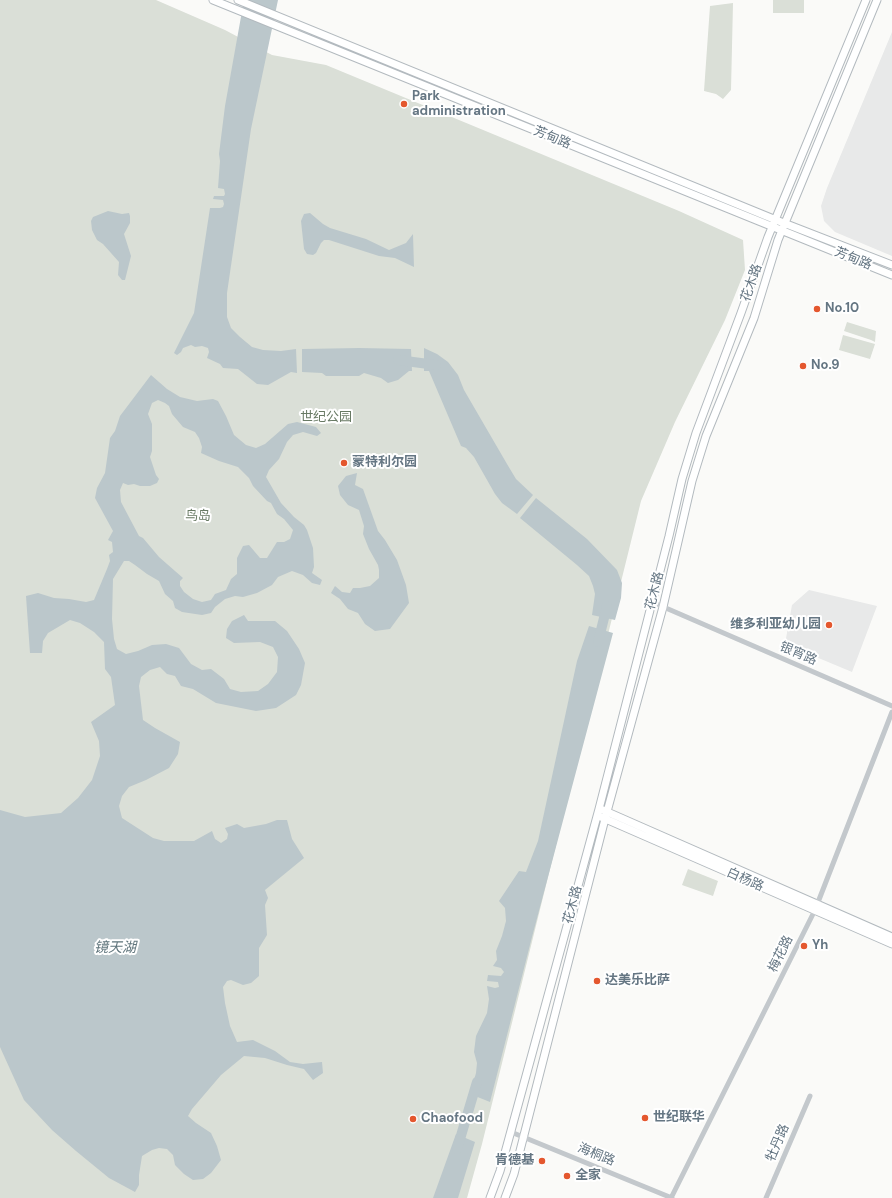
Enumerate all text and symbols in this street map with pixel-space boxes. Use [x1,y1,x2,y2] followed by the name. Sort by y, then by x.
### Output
[412,89,506,120] place label: Park administration
[399,99,409,109] marker: Park administration
[531,123,573,153] street label: 芳甸路
[832,244,874,274] street label: 芳甸路
[738,262,766,304] street label: 花木路
[825,301,859,317] place label: No.10
[812,304,822,314] marker: No.10
[811,358,840,374] place label: No.9
[798,361,808,371] marker: No.9
[300,410,352,426] park label: 世纪公园
[352,455,417,471] place label: 蒙特利尔园
[339,458,349,468] marker: 蒙特利尔园
[185,509,211,525] park label: 鸟岛
[643,570,667,612] street label: 花木路
[730,617,821,633] place label: 维多利亚幼儿园
[824,620,834,630] marker: 维多利亚幼儿园
[777,639,819,669] street label: 银宵路
[724,865,766,895] street label: 白杨路
[560,884,586,926] street label: 花木路
[765,933,797,975] street label: 梅花路
[812,938,828,954] place label: Yh
[94,940,136,956] water label: 镜天湖
[799,941,809,951] marker: Yh
[605,973,670,989] place label: 达美乐比萨
[592,976,602,986] marker: 达美乐比萨
[653,1110,705,1126] place label: 世纪联华
[421,1111,483,1127] place label: Chaofood
[640,1113,650,1123] marker: 世纪联华
[408,1114,418,1124] marker: Chaofood
[763,1122,793,1164] street label: 牡丹路
[575,1140,617,1170] street label: 海桐路
[495,1153,534,1169] place label: 肯德基
[537,1156,547,1166] marker: 肯德基
[575,1168,601,1184] place label: 全家
[562,1171,572,1181] marker: 全家

